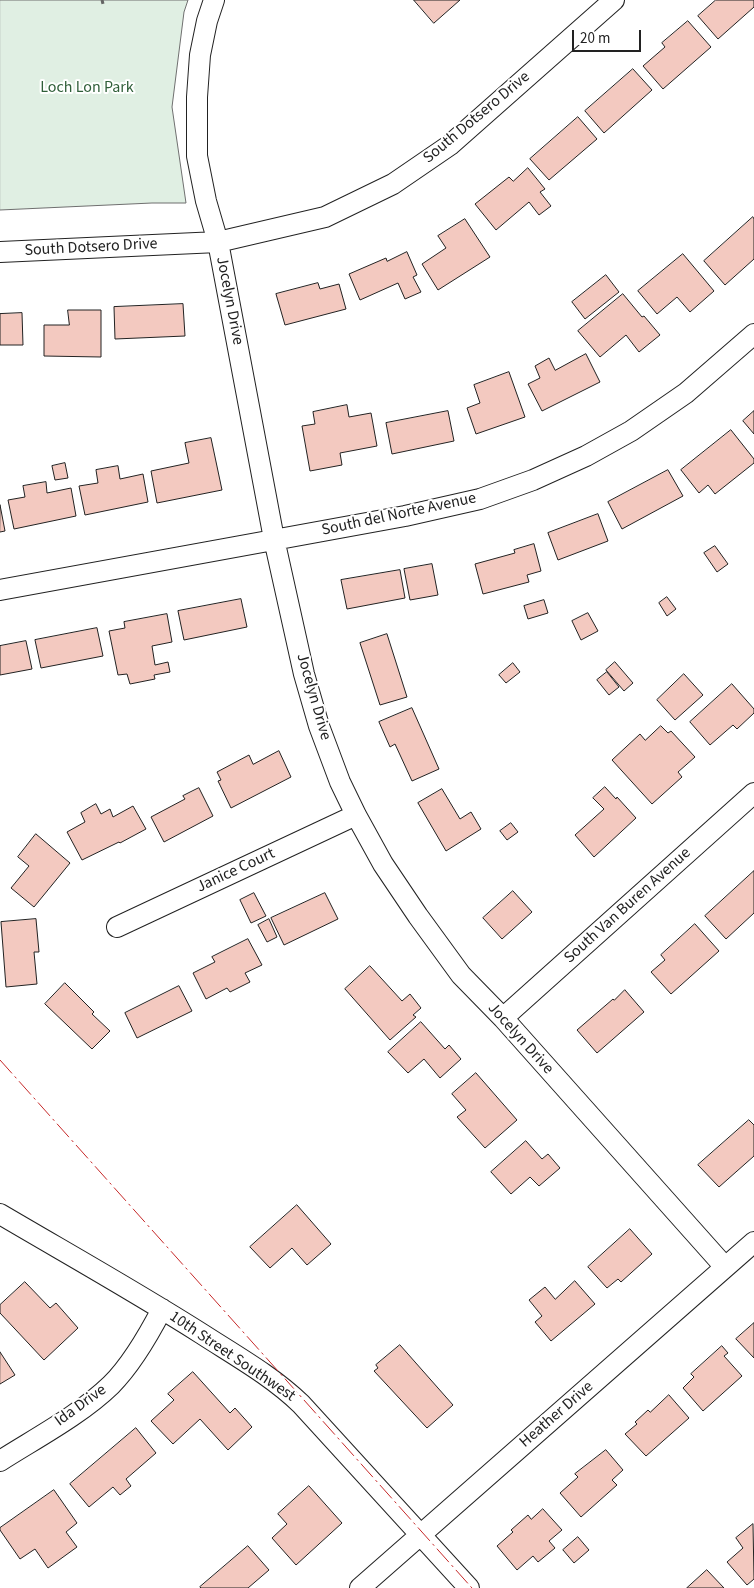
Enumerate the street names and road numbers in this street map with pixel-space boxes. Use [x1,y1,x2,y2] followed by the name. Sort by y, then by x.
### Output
[420,68,534,168] street label: South Dotsero Drive
[24,235,158,261] street label: South Dotsero Drive
[211,255,247,347] street label: Jocelyn Drive
[320,489,478,541] street label: South del Norte Avenue
[291,651,335,743] street label: Jocelyn Drive
[561,844,695,968] street label: South Van Buren Avenue
[194,845,278,897] street label: Janice Court
[483,999,557,1079] street label: Jocelyn Drive
[165,1308,299,1406] street label: 10th Street Southwest
[516,1378,598,1452] street label: Heather Drive
[51,1381,111,1431] street label: Ida Drive

